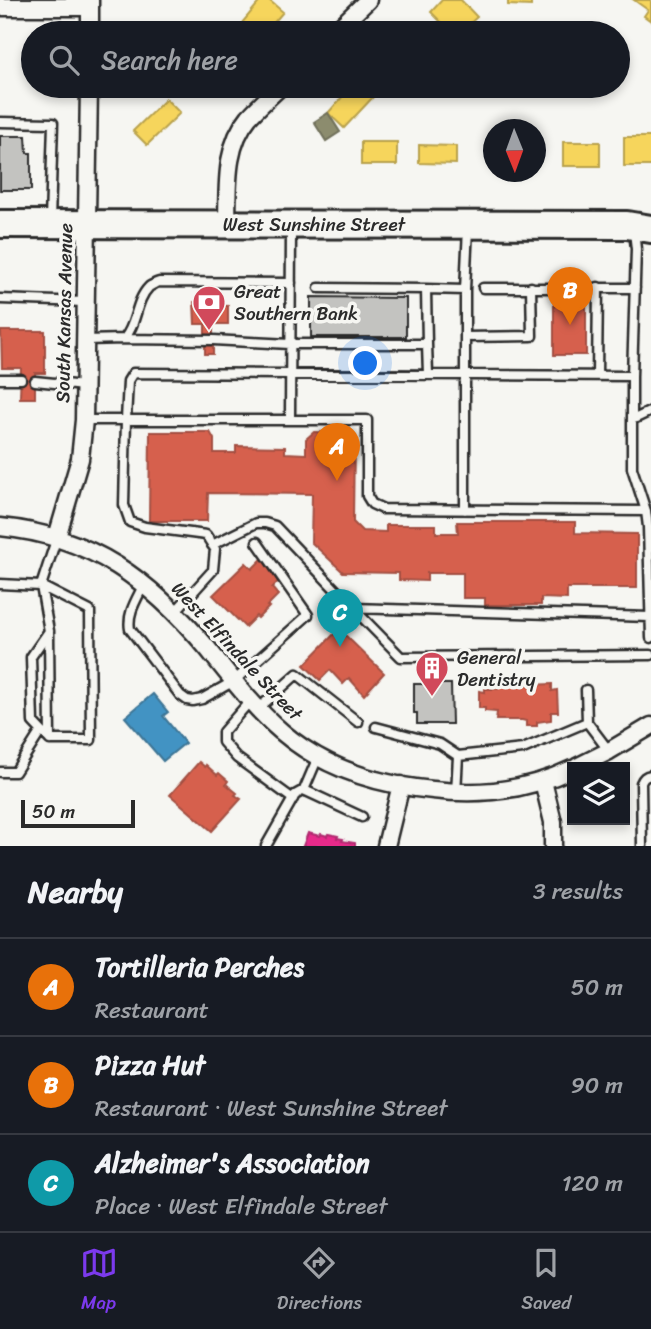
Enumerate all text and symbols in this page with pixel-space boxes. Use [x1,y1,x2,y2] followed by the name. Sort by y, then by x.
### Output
[21,21,630,98] search box
[101,37,238,83] text: Search here
[45,41,83,79] icon: search
[483,119,546,182] north arrow
[223,208,407,241] street label: West Sunshine Street
[46,223,82,403] street label: South Kansas Avenue
[547,267,593,325] pin: B
[234,275,358,330] place label: Great Southern Bank
[190,283,228,332] bank icon: Great Southern Bank
[348,346,382,380] your location
[314,423,360,481] pin: A
[163,574,312,729] street label: West Elfindale Street
[317,589,363,647] pin: C
[457,641,536,696] place label: General Dentistry
[413,649,451,698] building icon: General Dentistry
[567,762,630,825] map controls
[567,762,630,825] button: layers
[32,795,75,828] text: 50 m
[21,797,135,829] scale bar
[28,865,123,919] text: Nearby
[533,871,623,912] text: 3 results
[95,944,304,990] text: Tortilleria Perches
[43,967,59,1008] text: A
[571,967,623,1008] text: 50 m
[95,990,209,1031] text: Restaurant
[95,1042,205,1088] text: Pizza Hut
[44,1065,58,1106] text: B
[571,1065,623,1106] text: 90 m
[95,1088,448,1129] text: Restaurant · West Sunshine Street
[95,1140,369,1186] text: Alzheimer's Association
[44,1163,58,1204] text: C
[562,1163,623,1204] text: 120 m
[95,1186,388,1227] text: Place · West Elfindale Street
[80,1244,118,1319] tab: Map
[277,1244,362,1319] tab: Directions
[521,1244,571,1319] tab: Saved

